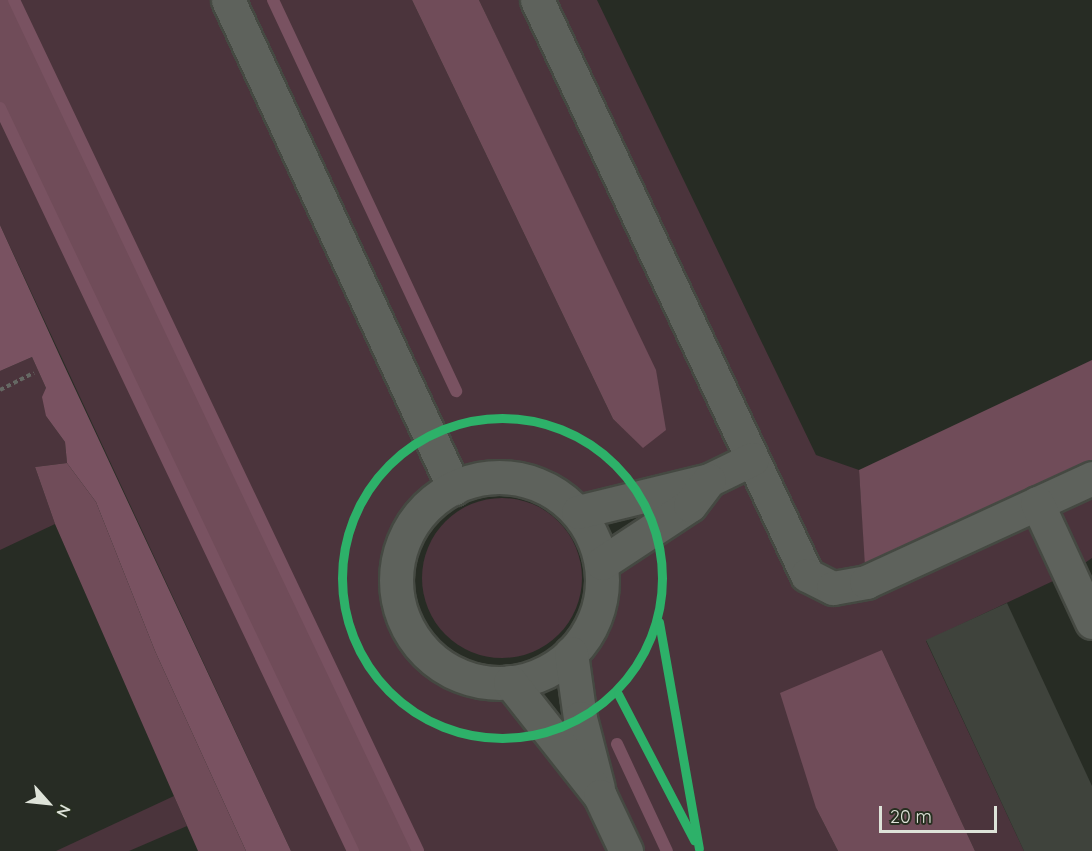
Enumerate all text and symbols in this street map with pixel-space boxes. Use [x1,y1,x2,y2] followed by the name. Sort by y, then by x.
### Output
[18,773,78,833] north arrow
[882,794,1000,832] scale bar
[52,801,76,821] text: N
[890,805,932,828] text: 20 m

